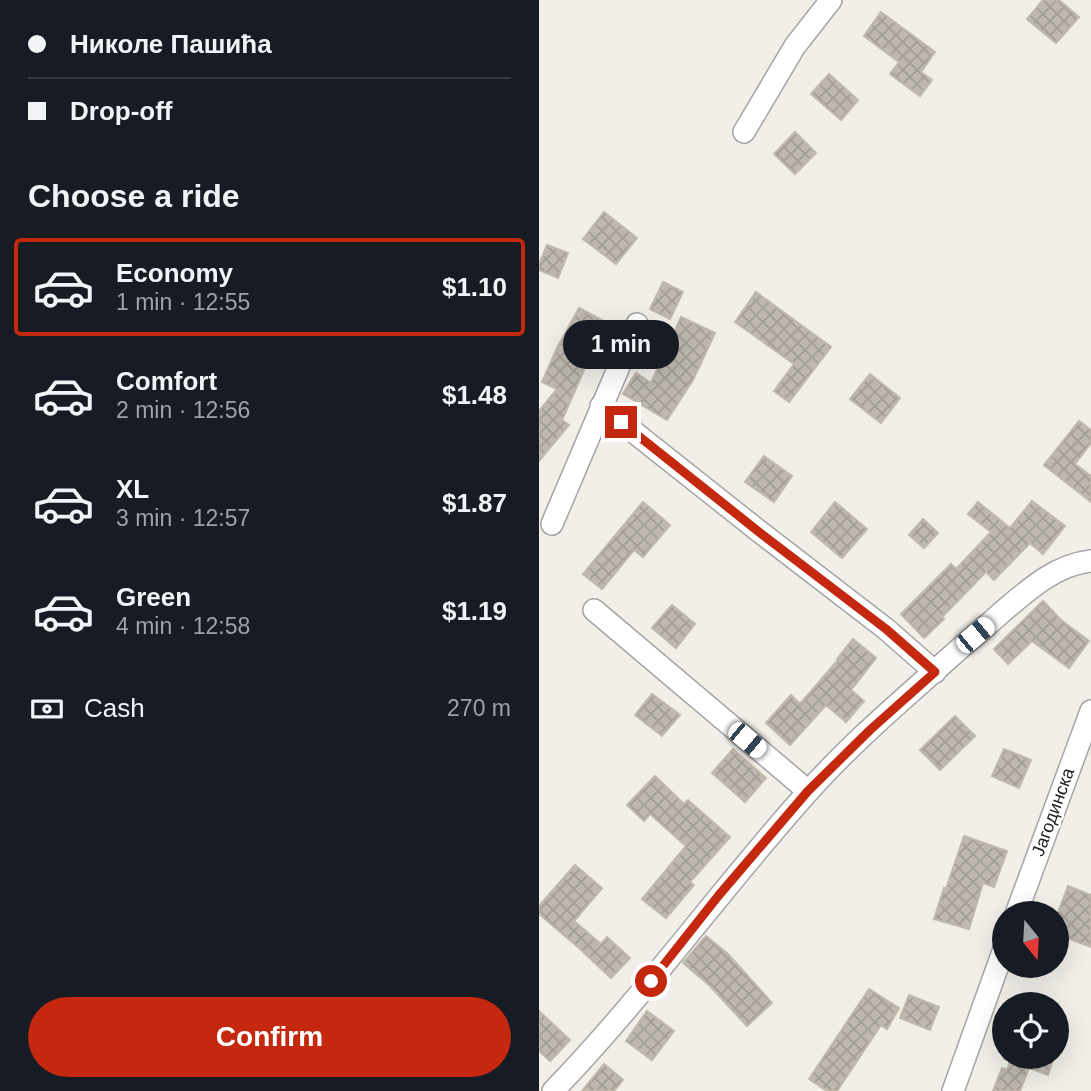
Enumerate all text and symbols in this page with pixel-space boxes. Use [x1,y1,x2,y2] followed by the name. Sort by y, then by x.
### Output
[70,29,272,59] text: Николе Пашића
[70,96,173,126] text: Drop-off
[28,178,240,214] text: Choose a ride
[32,256,95,319] icon: car
[116,258,233,288] text: Economy
[442,272,507,302] text: $1.10
[116,289,250,315] text: 1 min · 12:55
[563,320,679,370] callout: 1 min
[591,331,651,357] text: 1 min
[32,364,95,427] icon: car
[116,366,217,396] text: Comfort
[442,380,507,410] text: $1.48
[116,397,250,423] text: 2 min · 12:56
[605,406,637,438] route end
[32,472,95,535] icon: car
[116,474,149,504] text: XL
[442,488,507,518] text: $1.87
[116,505,250,531] text: 3 min · 12:57
[32,580,95,643] icon: car
[116,582,191,612] text: Green
[442,596,507,626] text: $1.19
[116,613,250,639] text: 4 min · 12:58
[953,613,998,657] car
[28,690,66,728] icon: cash
[84,693,145,723] text: Cash
[447,695,511,721] text: 270 m
[725,718,770,762] car
[1028,764,1079,859] street label: Јагодинска
[992,901,1069,978] north arrow
[992,901,1069,1069] map controls
[635,965,667,997] route start
[992,992,1069,1069] button: locate
[28,997,511,1077] button: Confirm

